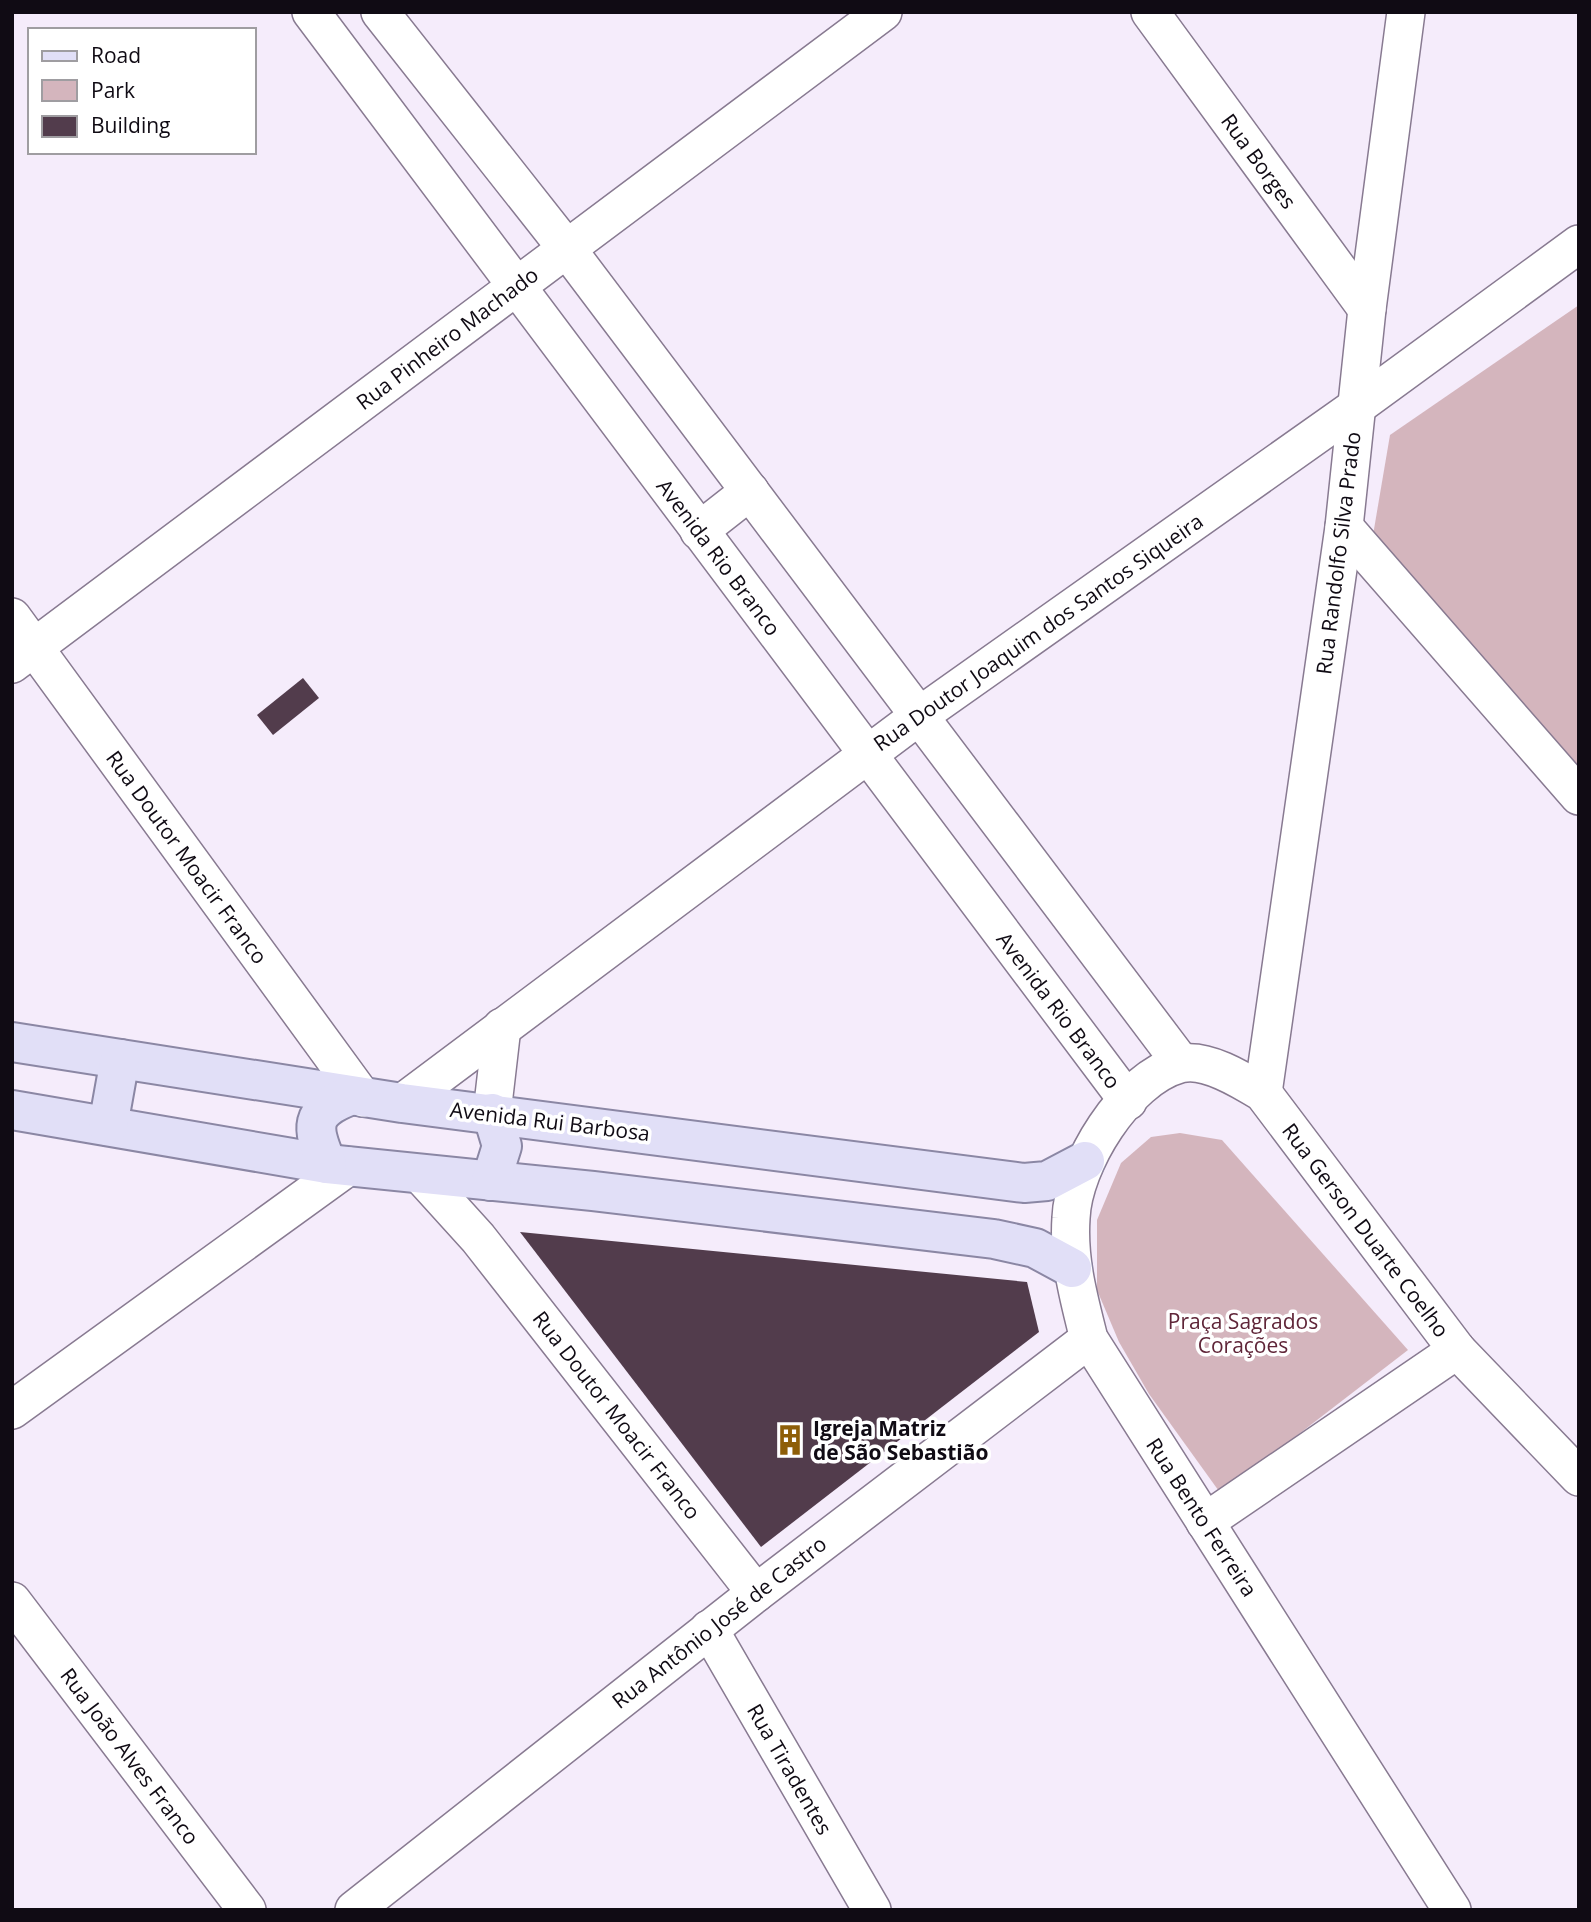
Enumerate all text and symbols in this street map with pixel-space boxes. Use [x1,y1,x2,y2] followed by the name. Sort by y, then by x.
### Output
[28,28,256,154] legend
[91,41,141,69] text: Road
[91,76,135,104] text: Park
[1215,108,1303,214] street label: Rua Borges
[91,111,170,139] text: Building
[350,260,544,416] street label: Rua Pinheiro Machado
[1309,430,1367,676] street label: Rua Randolfo Silva Prado
[651,473,787,641] street label: Avenida Rio Branco
[868,507,1208,757] street label: Rua Doutor Joaquim dos Santos Siqueira
[100,745,274,969] street label: Rua Doutor Moacir Franco
[991,926,1127,1094] street label: Avenida Rio Branco
[448,1095,652,1147] street label: Avenida Rui Barbosa
[1276,1117,1456,1343] street label: Rua Gerson Duarte Coelho
[527,1305,707,1525] street label: Rua Doutor Moacir Franco
[1168,1307,1318,1359] park label: Praça Sagrados Corações
[813,1414,988,1466] place label: Igreja Matriz de São Sebastião
[773,1423,807,1457] building icon: Igreja Matriz de São Sebastião
[1140,1432,1264,1602] street label: Rua Bento Ferreira
[606,1529,832,1715] street label: Rua Antônio José de Castro
[54,1662,206,1850] street label: Rua João Alves Franco
[741,1698,839,1840] street label: Rua Tiradentes

